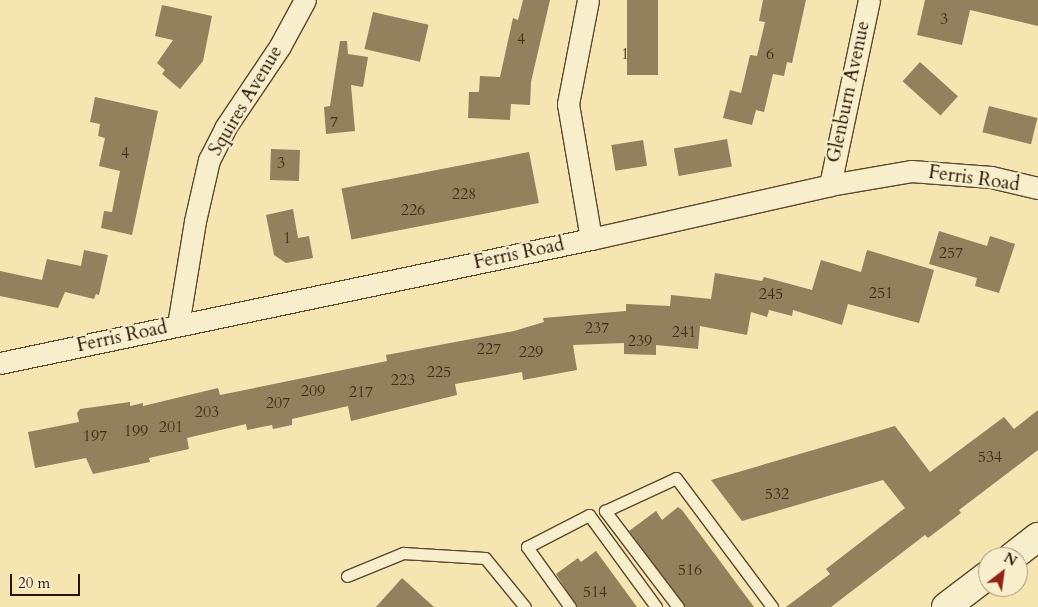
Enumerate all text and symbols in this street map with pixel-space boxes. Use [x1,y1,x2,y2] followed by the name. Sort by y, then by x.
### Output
[940,9,948,29] house number: 3
[823,19,875,165] street label: Glenburn Avenue
[517,29,525,49] house number: 4
[204,42,288,160] street label: Squires Avenue
[621,44,629,64] house number: 1
[766,44,774,64] house number: 6
[330,112,338,132] house number: 7
[121,143,129,163] house number: 4
[277,153,285,173] house number: 3
[927,161,1021,197] street label: Ferris Road
[452,184,476,204] house number: 228
[401,200,425,220] house number: 226
[283,228,291,248] house number: 1
[472,233,566,275] street label: Ferris Road
[939,243,963,263] house number: 257
[869,283,893,303] house number: 251
[759,284,783,304] house number: 245
[75,316,169,358] street label: Ferris Road
[585,318,609,338] house number: 237
[672,322,696,342] house number: 241
[628,331,652,351] house number: 239
[477,339,501,359] house number: 227
[519,342,543,362] house number: 229
[427,362,451,382] house number: 225
[391,370,415,390] house number: 223
[301,381,325,401] house number: 209
[349,382,373,402] house number: 217
[266,393,290,413] house number: 207
[195,402,219,422] house number: 203
[159,417,183,437] house number: 201
[124,421,148,441] house number: 199
[83,426,107,446] house number: 197
[978,447,1002,467] house number: 534
[765,484,789,504] house number: 532
[978,547,1028,597] north arrow
[1000,548,1020,571] text: N
[678,560,702,580] house number: 516
[12,564,82,596] scale bar
[18,573,50,593] text: 20 m
[583,582,607,602] house number: 514

